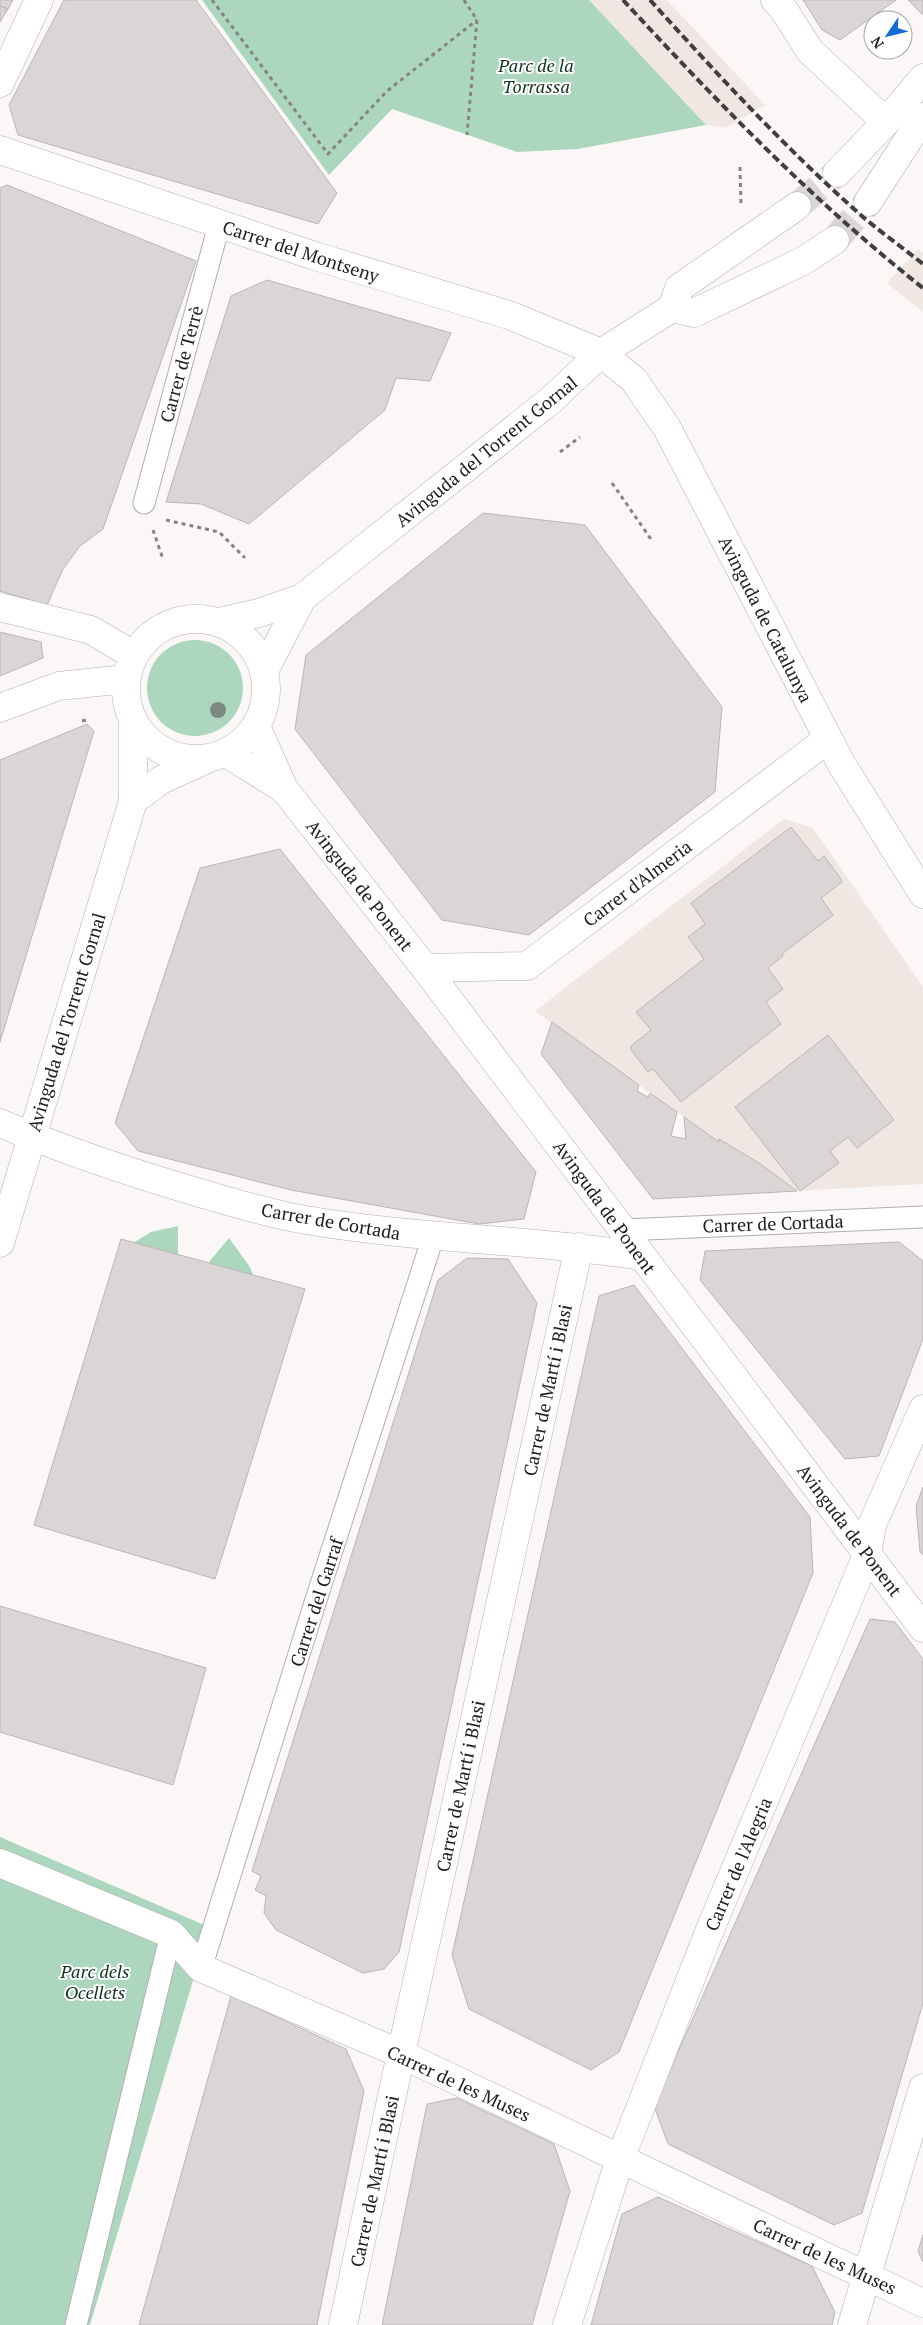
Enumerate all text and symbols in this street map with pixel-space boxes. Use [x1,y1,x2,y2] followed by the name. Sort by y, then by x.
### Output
[863,10,913,60] north arrow
[866,33,888,53] text: N
[497,53,574,98] park label: Parc de la Torrassa
[220,214,383,288] street label: Carrer del Montseny
[154,303,208,425] street label: Carrer de Terrè
[390,370,582,532] street label: Avinguda del Torrent Gornal
[714,532,818,706] street label: Avinguda de Catalunya
[301,815,419,956] street label: Avinguda de Ponent
[578,834,696,932] street label: Carrer d'Almeria
[21,910,111,1134] street label: Avinguda del Torrent Gornal
[548,1135,662,1279] street label: Avinguda de Ponent
[259,1197,403,1245] street label: Carrer de Cortada
[702,1209,844,1237] street label: Carrer de Cortada
[517,1302,577,1478] street label: Carrer de Martí i Blasi
[792,1459,908,1601] street label: Avinguda de Ponent
[284,1533,349,1670] street label: Carrer del Garraf
[430,1698,490,1874] street label: Carrer de Martí i Blasi
[699,1793,777,1935] street label: Carrer de l'Alegria
[60,1959,129,2004] park label: Parc dels Ocellets
[383,2039,535,2127] street label: Carrer de les Muses
[344,2093,404,2269] street label: Carrer de Martí i Blasi
[749,2212,901,2300] street label: Carrer de les Muses

